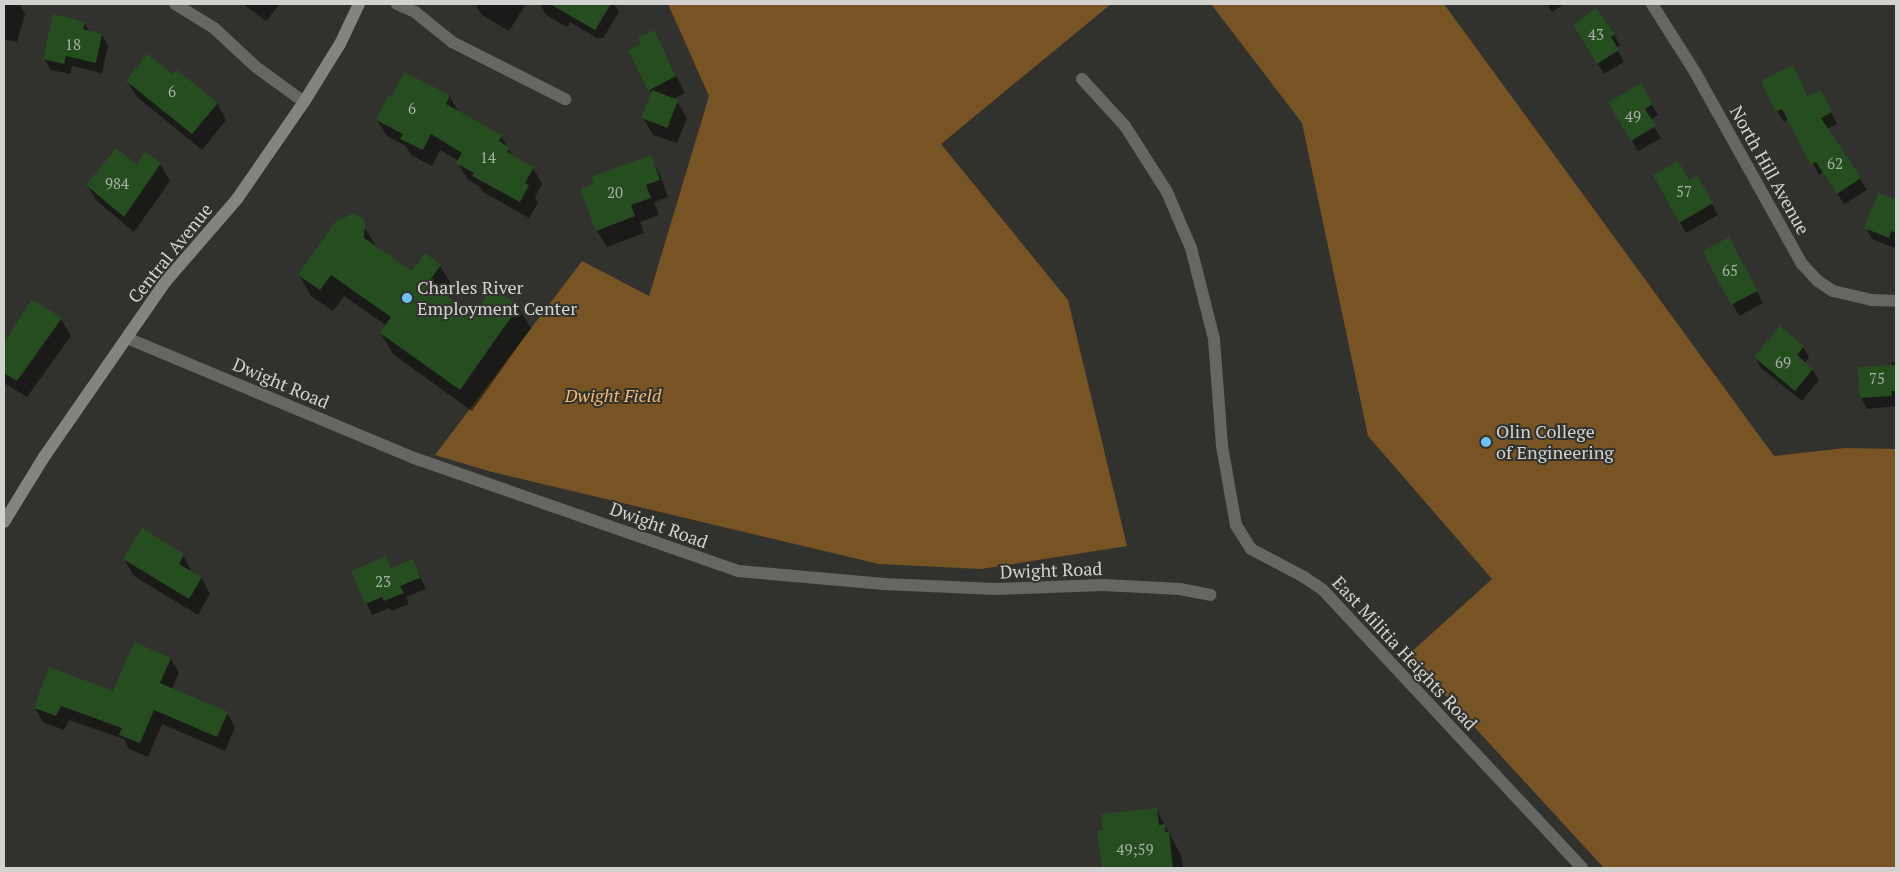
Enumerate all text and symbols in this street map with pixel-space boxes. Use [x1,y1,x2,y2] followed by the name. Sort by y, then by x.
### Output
[1588,26,1604,44] house number: 43
[65,36,81,54] house number: 18
[168,83,176,101] house number: 6
[408,100,416,118] house number: 6
[1726,102,1814,238] street label: North Hill Avenue
[1625,108,1641,126] house number: 49
[480,149,496,167] house number: 14
[1827,155,1843,173] house number: 62
[105,175,129,193] house number: 984
[1676,183,1692,201] house number: 57
[607,184,623,202] house number: 20
[123,199,217,307] street label: Central Avenue
[1722,262,1738,280] house number: 65
[417,277,577,320] place label: Charles River Employment Center
[401,292,413,304] marker: Charles River Employment Center
[230,353,332,413] street label: Dwight Road
[1775,354,1791,372] house number: 69
[1869,370,1885,388] house number: 75
[565,384,661,406] park label: Dwight Field
[1496,421,1614,464] place label: Olin College of Engineering
[1480,436,1492,448] marker: Olin College of Engineering
[607,497,711,553] street label: Dwight Road
[999,557,1103,583] street label: Dwight Road
[1328,572,1482,734] street label: East Militia Heights Road
[375,573,391,591] house number: 23
[1117,841,1153,859] house number: 49;59

